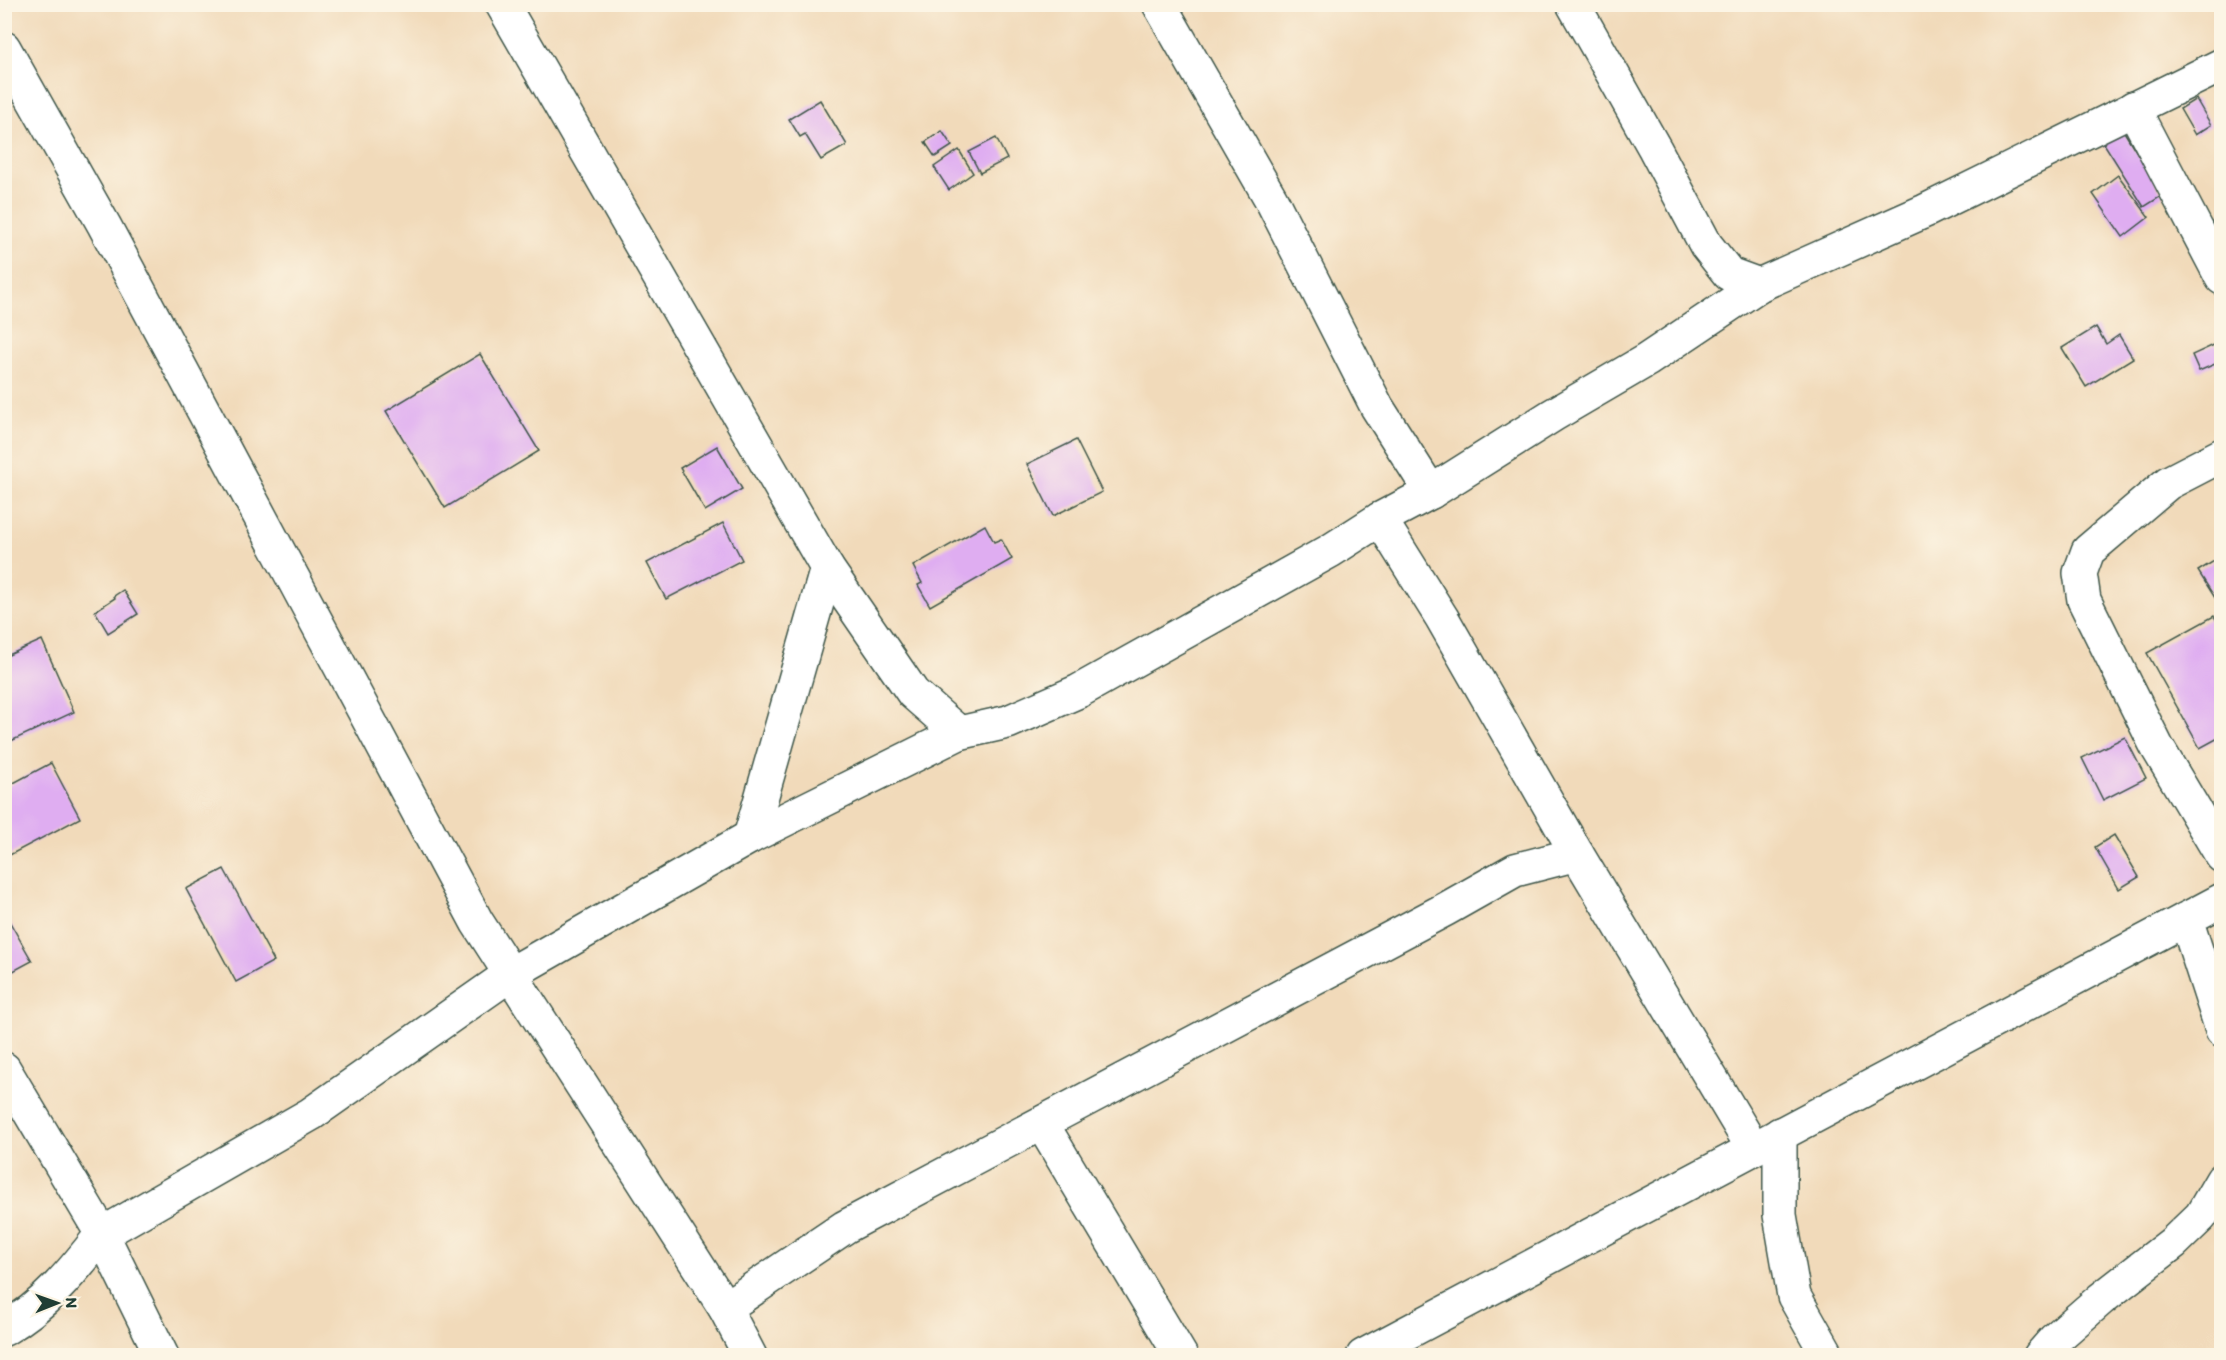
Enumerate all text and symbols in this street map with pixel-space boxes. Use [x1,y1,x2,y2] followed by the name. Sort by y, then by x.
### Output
[27,1273,87,1333] north arrow
[62,1297,81,1308] text: N

